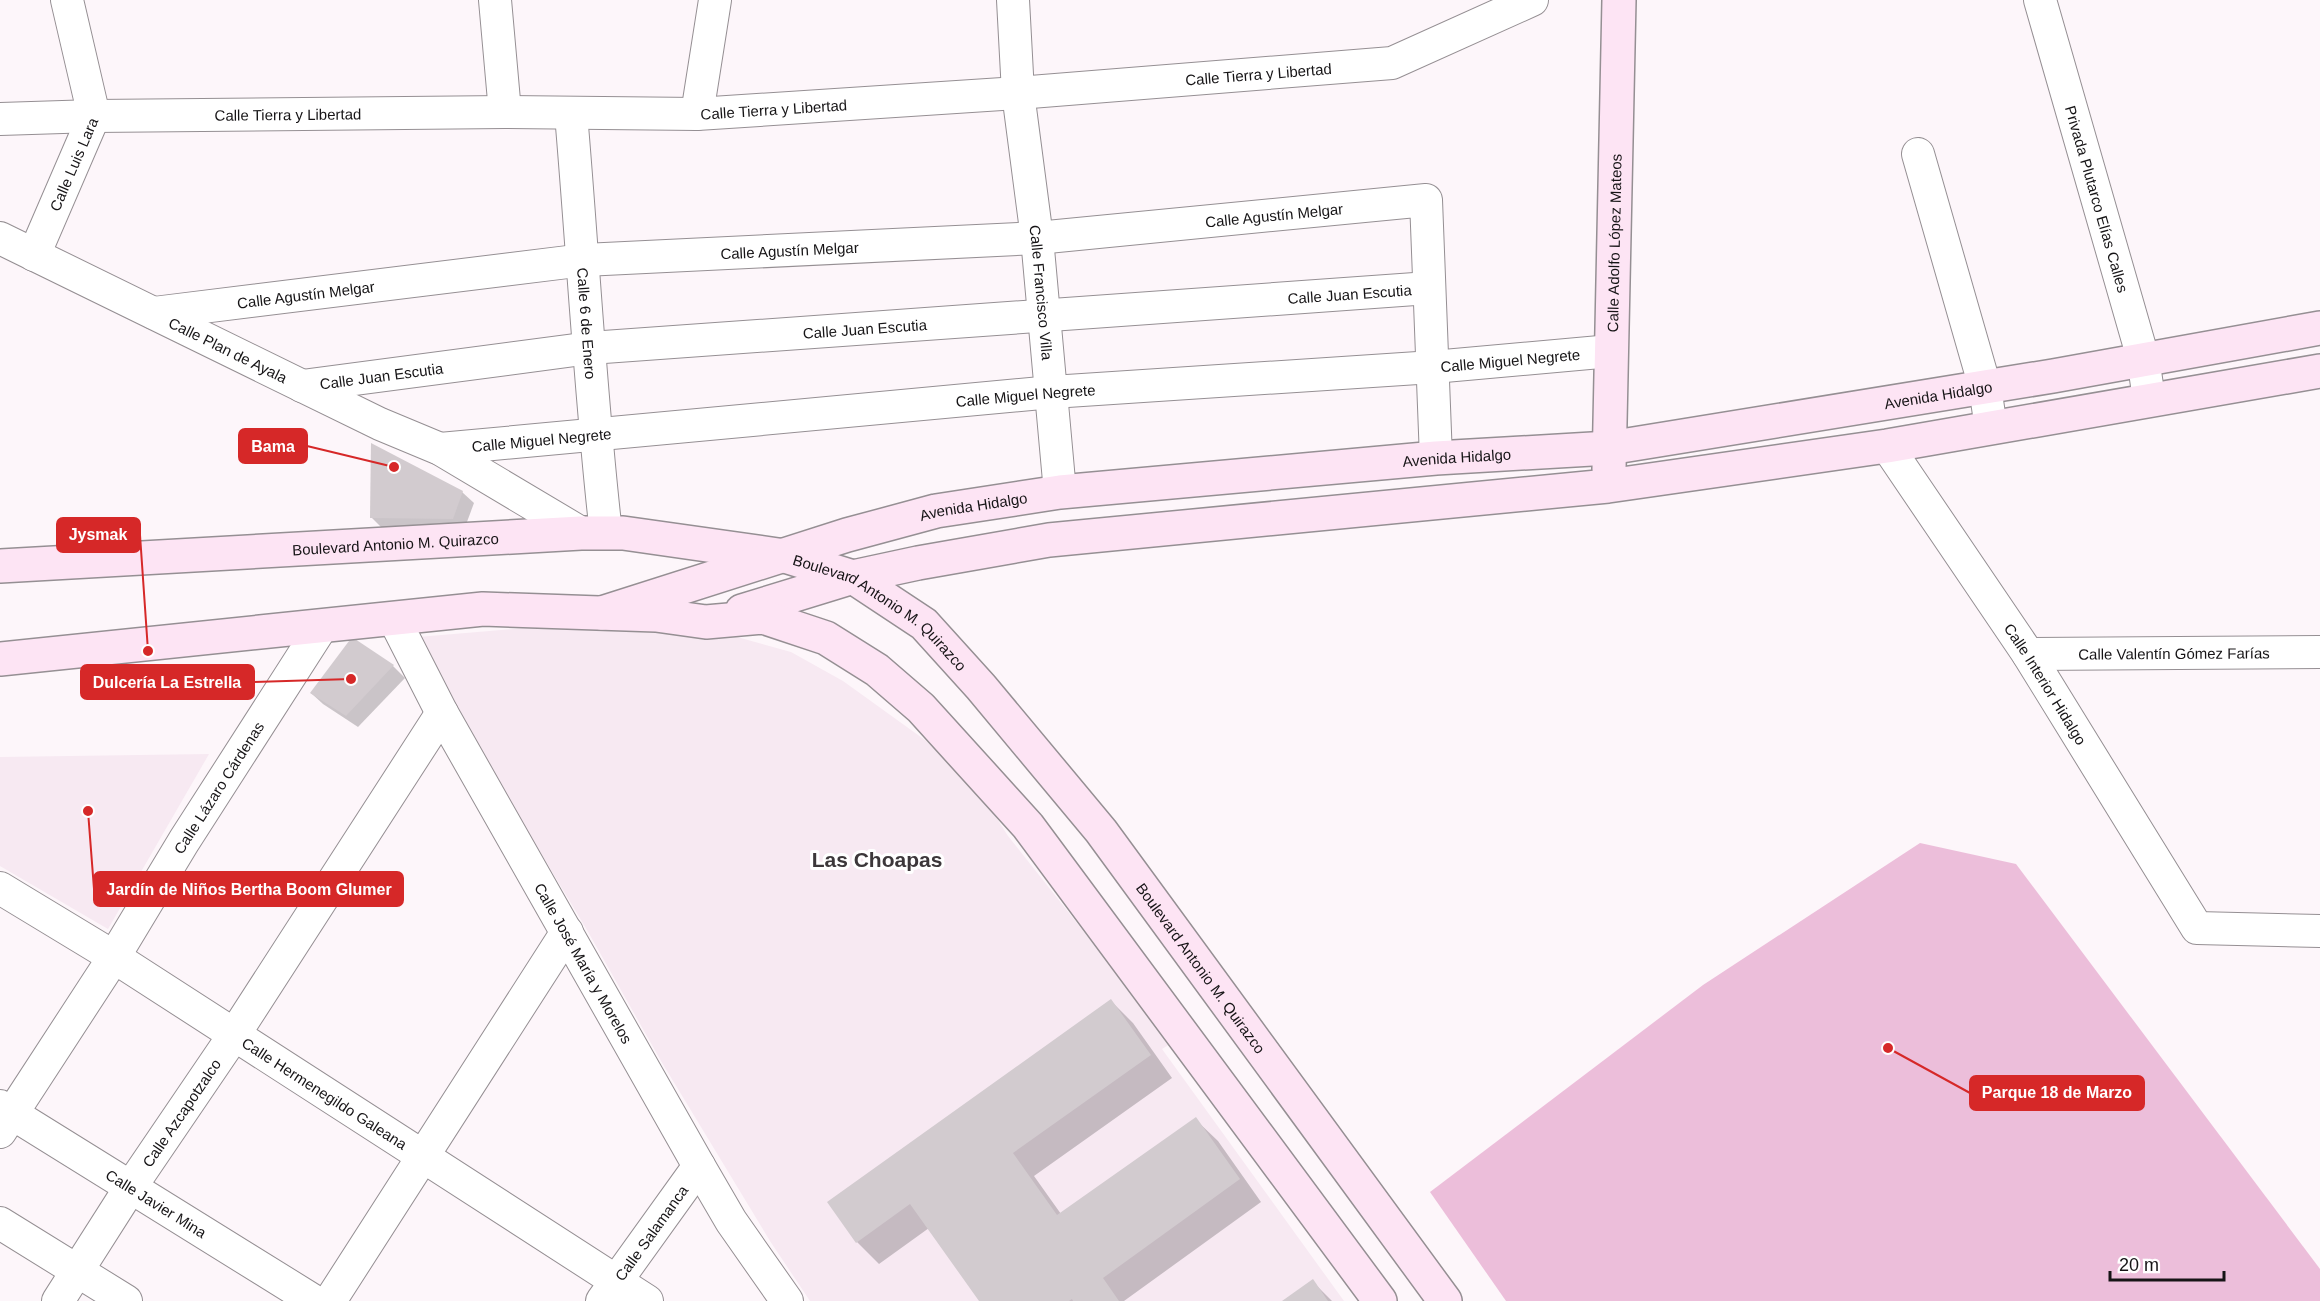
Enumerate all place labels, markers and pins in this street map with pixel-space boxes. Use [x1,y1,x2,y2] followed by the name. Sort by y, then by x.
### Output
[239,429,307,463] callout: Bama
[57,518,140,552] callout: Jysmak
[81,665,254,699] callout: Dulcería La Estrella
[94,872,403,906] callout: Jardín de Niños Bertha Boom Glumer
[1970,1076,2144,1110] callout: Parque 18 de Marzo

